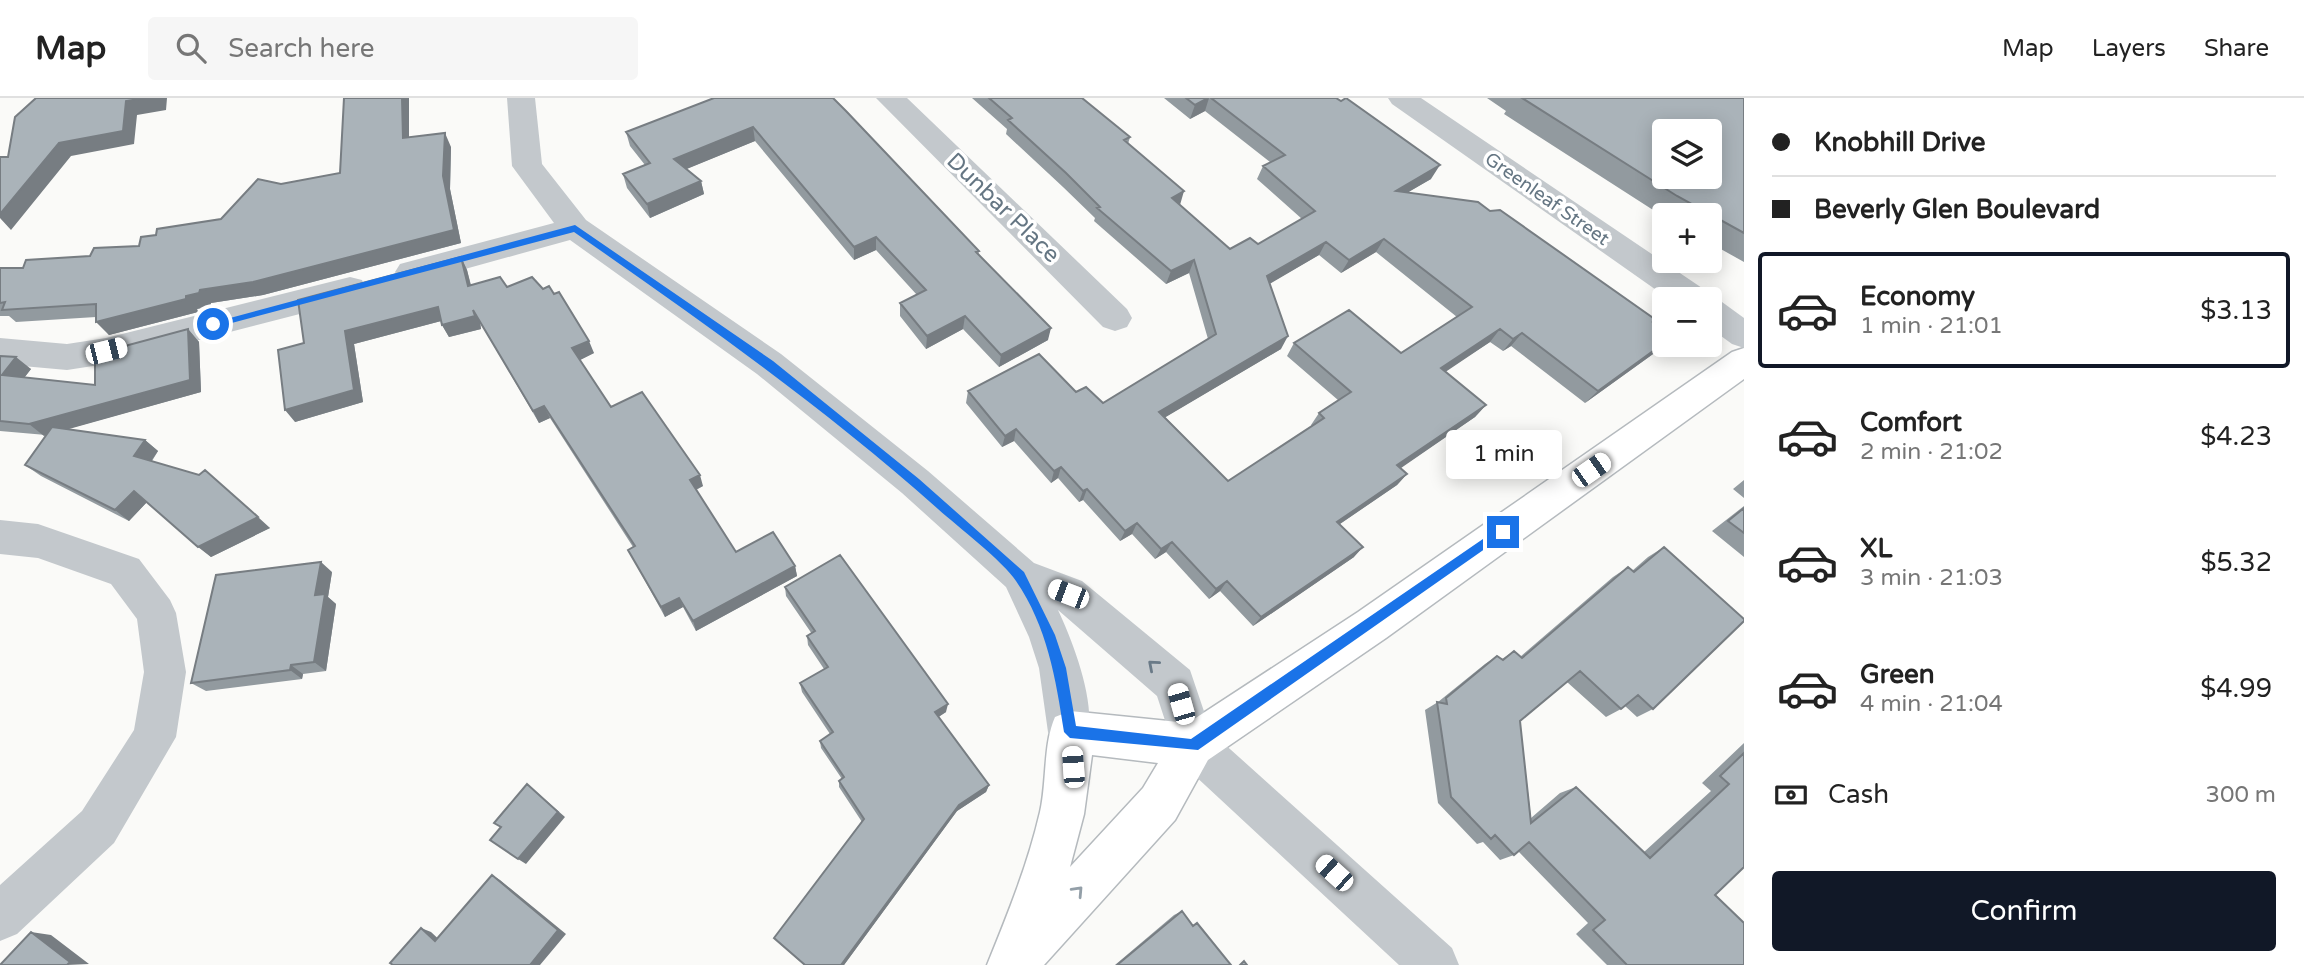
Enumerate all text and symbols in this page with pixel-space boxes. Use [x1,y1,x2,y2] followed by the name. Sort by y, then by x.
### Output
[148,17,638,80] search box
[35,29,106,68] text: Map
[172,29,210,67] icon: search
[228,33,374,64] text: Search here
[2002,34,2054,63] text: Map
[2092,34,2166,63] text: Layers
[2204,34,2269,63] text: Share
[1652,119,1722,357] map controls
[1652,119,1722,189] button: layers
[1814,127,1986,158] text: Knobhill Drive
[941,147,1065,269] street label: Dunbar Place
[1481,148,1613,250] street label: Greenleaf Street
[1814,194,2100,225] text: Beverly Glen Boulevard
[1652,203,1722,273] button: +
[1776,279,1839,342] icon: car
[1860,281,1975,312] text: Economy
[1652,287,1722,357] button: −
[2200,295,2272,326] text: $3.13
[197,308,229,340] route start
[1860,312,2003,340] text: 1 min · 21:01
[84,336,129,366] car
[1776,405,1839,468] icon: car
[1860,407,1962,438] text: Comfort
[2200,421,2272,452] text: $4.23
[1445,430,1561,480] callout: 1 min
[1860,438,2003,466] text: 2 min · 21:02
[1473,440,1535,468] text: 1 min
[1568,449,1615,491] car
[1487,516,1519,548] route end
[1776,531,1839,594] icon: car
[1860,533,1892,564] text: XL
[2200,547,2272,578] text: $5.32
[1860,564,2003,592] text: 3 min · 21:03
[1045,577,1092,611] car
[1776,657,1839,720] icon: car
[1860,659,1935,690] text: Green
[1149,661,1162,673] one-way arrow
[2200,673,2272,704] text: $4.99
[1166,681,1197,727] car
[1860,690,2003,718] text: 4 min · 21:04
[1062,745,1085,789] car
[1772,776,1810,814] icon: cash
[1828,779,1889,810] text: Cash
[2206,781,2276,809] text: 300 m
[1312,851,1357,895] car
[1772,871,2276,951] button: Confirm
[1069,886,1082,899] one-way arrow

